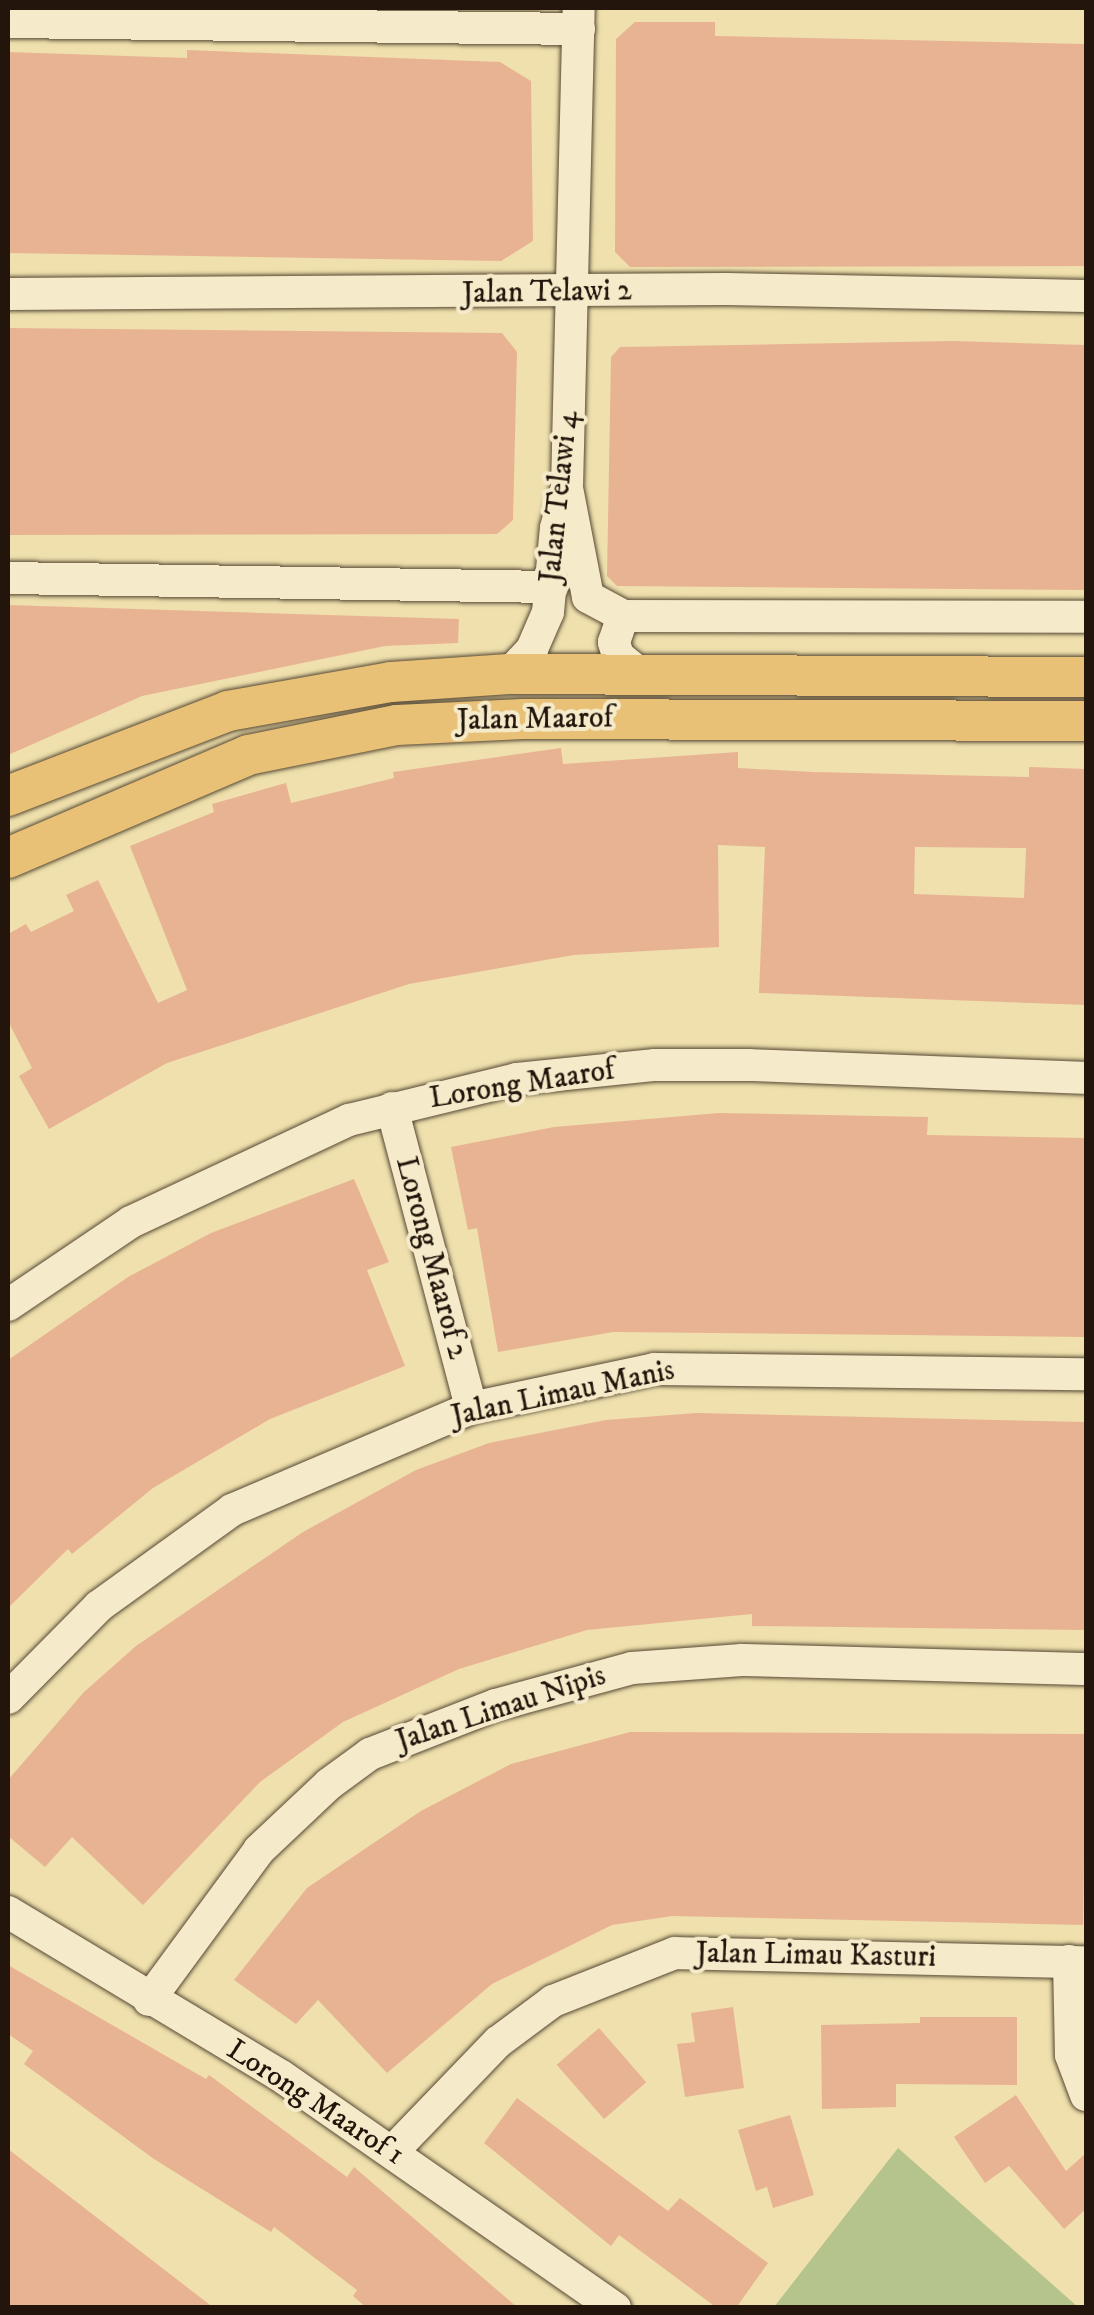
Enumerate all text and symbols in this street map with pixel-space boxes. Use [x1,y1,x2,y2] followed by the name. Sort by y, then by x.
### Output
[462,274,632,312] street label: Jalan Telawi 2
[533,409,587,585] street label: Jalan Telawi 4
[457,701,613,739] street label: Jalan Maarof
[427,1053,617,1117] street label: Lorong Maarof
[387,1153,475,1363] street label: Lorong Maarof 2
[448,1353,678,1435] street label: Jalan Limau Manis
[392,1658,610,1760] street label: Jalan Limau Nipis
[696,1936,936,1976] street label: Jalan Limau Kasturi
[220,2032,410,2174] street label: Lorong Maarof 1

